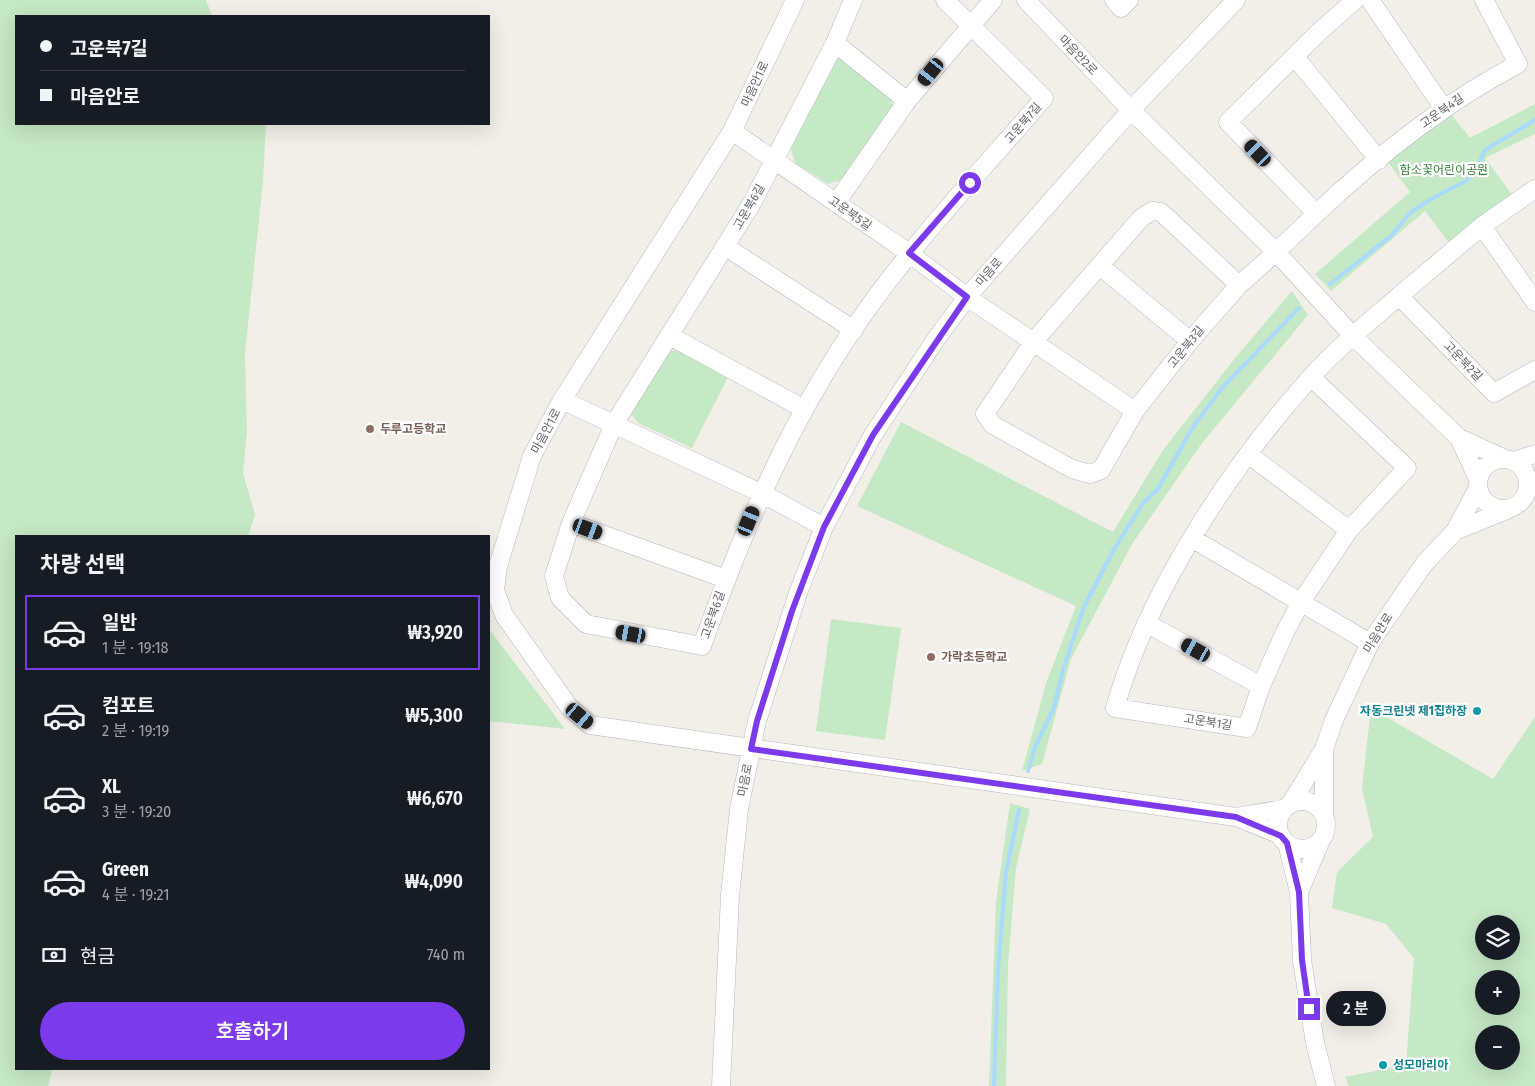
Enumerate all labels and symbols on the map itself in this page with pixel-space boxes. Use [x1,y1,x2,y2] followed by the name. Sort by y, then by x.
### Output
[1056,32,1100,78] street label: 마음안2로
[915,56,946,88] car
[738,59,772,109] street label: 마음안1로
[1418,91,1466,131] street label: 고운북4길
[1002,100,1044,146] street label: 고운북7길
[1242,137,1273,169] car
[1400,163,1488,177] park label: 함소꽃어린이공원
[959,172,981,194] route start
[730,182,768,232] street label: 고운북6길
[826,193,874,233] street label: 고운북5길
[973,255,1005,289] street label: 마음로
[1165,323,1207,371] street label: 고운북3길
[1441,338,1485,384] street label: 고운북2길
[528,406,564,456] street label: 마음안1로
[380,422,446,436] place label: 두루고등학교
[364,423,376,435] marker: 두루고등학교
[736,504,761,538] car
[571,517,604,541] car
[698,589,728,641] street label: 고운북6길
[1360,611,1396,655] street label: 마음안로
[614,624,647,644] car
[1179,636,1212,664] car
[941,650,1007,664] place label: 가락초등학교
[925,651,937,663] marker: 가락초등학교
[563,701,596,731] car
[1360,704,1467,718] place label: 자동크린넷 제1집하장
[1471,705,1483,717] marker: 자동크린넷 제1집하장
[1183,711,1233,733] street label: 고운북1길
[735,762,755,798] street label: 마음로
[1326,992,1386,1026] callout: 2 분
[1298,998,1320,1020] route end
[1393,1058,1448,1072] place label: 성모마리아
[1377,1059,1389,1071] marker: 성모마리아

